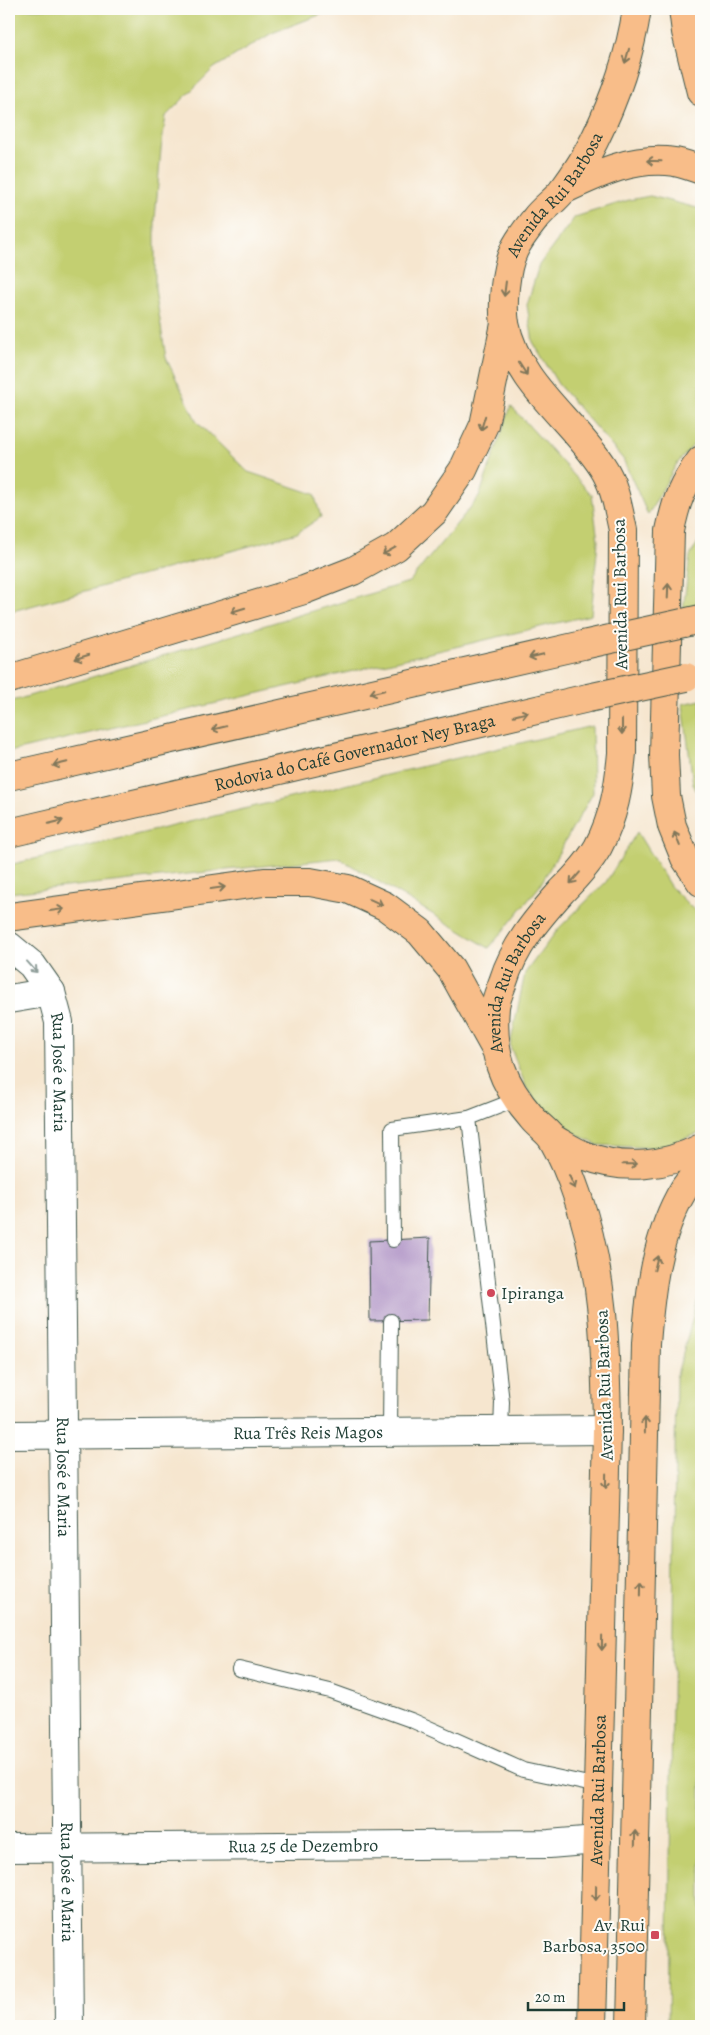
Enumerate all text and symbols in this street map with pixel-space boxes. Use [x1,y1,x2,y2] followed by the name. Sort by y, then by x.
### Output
[621,48,631,64] one-way arrow
[500,127,609,262] street label: Avenida Rui Barbosa
[646,157,662,166] one-way arrow
[500,281,510,297] one-way arrow
[518,362,529,376] one-way arrow
[478,414,488,430] one-way arrow
[607,518,633,671] street label: Avenida Rui Barbosa
[381,546,396,556] one-way arrow
[663,584,673,600] one-way arrow
[230,606,246,616] one-way arrow
[75,652,91,662] one-way arrow
[528,652,544,661] one-way arrow
[370,688,386,697] one-way arrow
[212,708,498,797] street label: Rodovia do Café Governador Ney Braga
[513,709,529,718] one-way arrow
[617,718,627,735] one-way arrow
[211,724,227,733] one-way arrow
[53,760,69,769] one-way arrow
[48,817,64,826] one-way arrow
[672,832,681,847] one-way arrow
[569,871,580,884] one-way arrow
[210,883,226,893] one-way arrow
[368,898,383,908] one-way arrow
[49,905,65,915] one-way arrow
[482,906,552,1056] street label: Avenida Rui Barbosa
[26,960,38,973] one-way arrow
[45,1009,72,1133] street label: Rua José e Maria
[622,1160,638,1169] one-way arrow
[567,1174,577,1189] one-way arrow
[652,1256,661,1272] one-way arrow
[501,1281,565,1305] place label: Ipiranga
[485,1287,497,1299] marker: Ipiranga
[589,1308,619,1462] street label: Avenida Rui Barbosa
[51,1417,76,1538] street label: Rua José e Maria
[640,1417,650,1434] one-way arrow
[233,1420,383,1445] street label: Rua Três Reis Magos
[601,1472,611,1488] one-way arrow
[637,1580,646,1596] one-way arrow
[597,1634,607,1651] one-way arrow
[584,1714,612,1867] street label: Avenida Rui Barbosa
[55,1822,80,1943] street label: Rua José e Maria
[631,1830,640,1846] one-way arrow
[228,1833,378,1858] street label: Rua 25 de Dezembro
[591,1885,600,1901] one-way arrow
[542,1913,645,1958] place label: Av. Rui Barbosa, 3500
[649,1929,661,1941] marker: Av. Rui Barbosa, 3500
[528,1980,624,2012] scale bar
[535,1987,566,2007] text: 20 m

